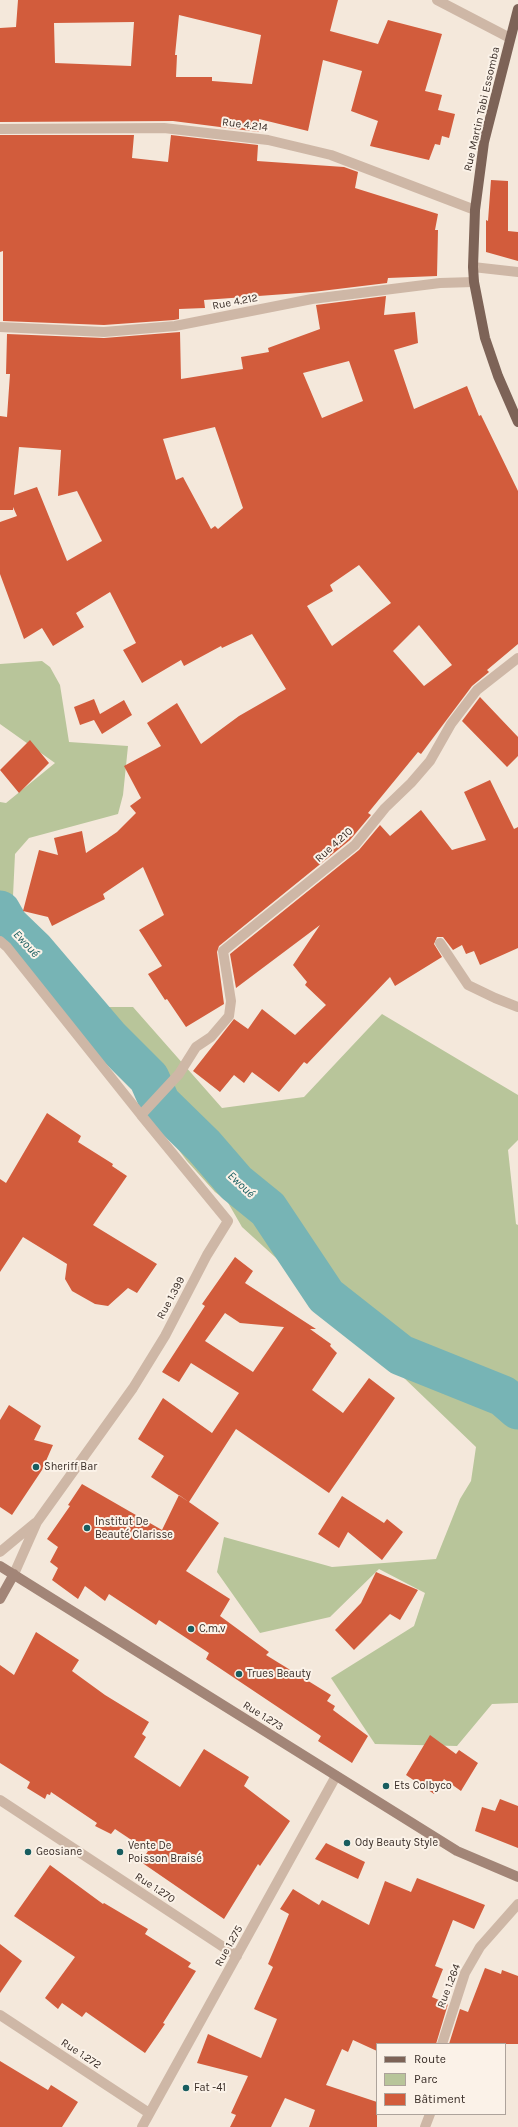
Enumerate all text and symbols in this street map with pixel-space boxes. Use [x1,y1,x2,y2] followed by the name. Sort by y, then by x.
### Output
[461,45,503,173] street label: Rue Martin Tabi Essomba
[221,116,269,134] street label: Rue 4.214
[211,291,259,313] street label: Rue 4.212
[312,825,356,865] street label: Rue 4.210
[10,927,42,961] water label: Ewoué
[224,1169,258,1201] water label: Ewoué
[154,1274,188,1322] street label: Rue 1.399
[44,1460,97,1474] place label: Sheriff Bar
[31,1462,41,1472] marker: Sheriff Bar
[95,1515,173,1541] place label: Institut De Beauté Clarisse
[82,1523,92,1533] marker: Institut De Beauté Clarisse
[199,1622,225,1636] place label: C.m.v
[186,1624,196,1634] marker: C.m.v
[247,1667,311,1681] place label: Trues Beauty
[234,1669,244,1679] marker: Trues Beauty
[240,1698,286,1734] street label: Rue 1.273
[394,1779,452,1793] place label: Ets Colbyco
[381,1781,391,1791] marker: Ets Colbyco
[355,1836,438,1850] place label: Ody Beauty Style
[342,1838,352,1848] marker: Ody Beauty Style
[128,1839,202,1865] place label: Vente De Poisson Braisé
[36,1845,82,1859] place label: Geosiane
[23,1847,33,1857] marker: Geosiane
[115,1847,125,1857] marker: Vente De Poisson Braisé
[132,1870,178,1906] street label: Rue 1.270
[212,1923,246,1969] street label: Rue 1.275
[435,1962,463,2010] street label: Rue 1.264
[58,2036,104,2072] street label: Rue 1.272
[376,2043,506,2115] legend
[414,2052,446,2066] text: Route
[414,2072,438,2086] text: Parc
[194,2081,226,2095] place label: Fat -41
[181,2083,191,2093] marker: Fat -41
[414,2092,465,2106] text: Bâtiment

